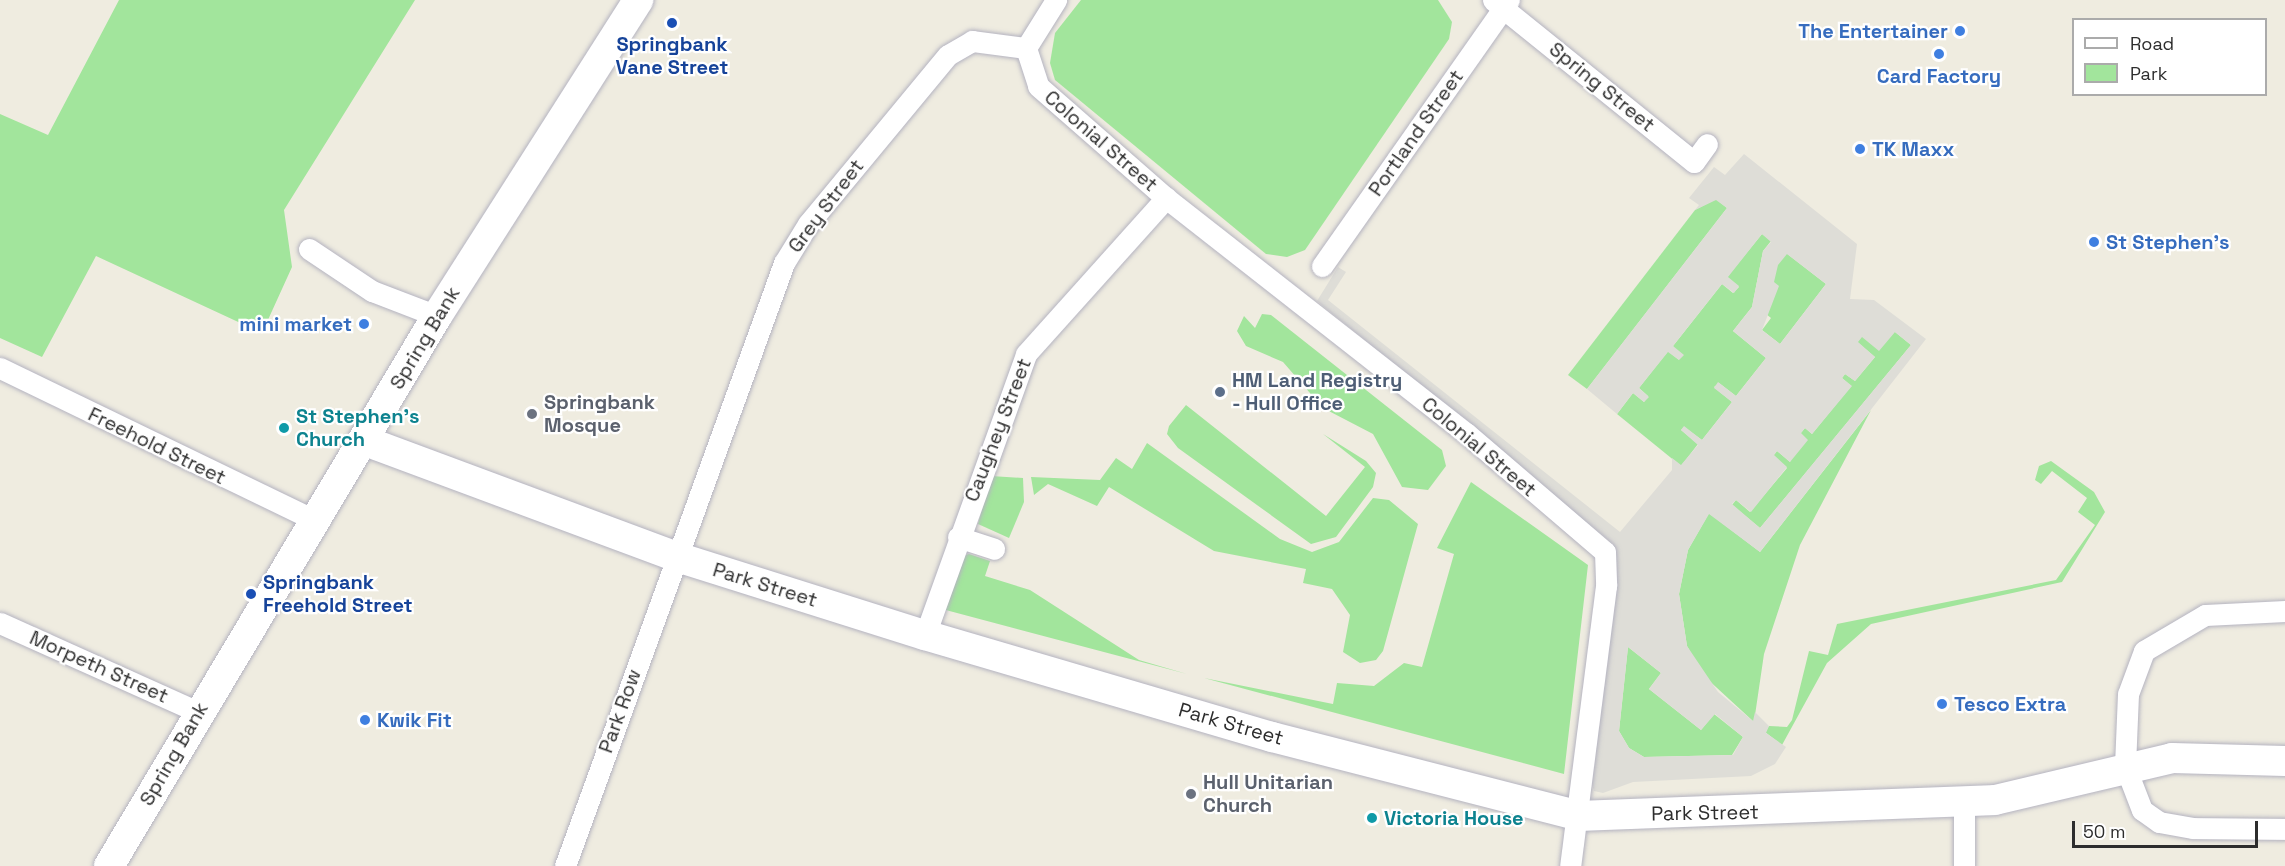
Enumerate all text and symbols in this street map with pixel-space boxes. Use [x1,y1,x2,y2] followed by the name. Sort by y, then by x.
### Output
[665,16,679,30] marker: Springbank Vane Street
[2072,18,2267,96] legend
[1798,19,1948,43] place label: The Entertainer
[1953,24,1967,38] marker: The Entertainer
[2130,32,2174,55] text: Road
[616,33,728,80] place label: Springbank Vane Street
[1544,37,1660,137] street label: Spring Street
[1932,47,1946,61] marker: Card Factory
[2130,62,2167,85] text: Park
[1877,64,2001,88] place label: Card Factory
[1364,65,1468,201] street label: Portland Street
[1039,85,1163,197] street label: Colonial Street
[1872,137,1954,161] place label: TK Maxx
[1853,142,1867,156] marker: TK Maxx
[783,155,869,257] street label: Grey Street
[2106,230,2229,254] place label: St Stephen's
[2087,235,2101,249] marker: St Stephen's
[385,282,465,394] street label: Spring Bank
[239,312,352,336] place label: mini market
[357,317,371,331] marker: mini market
[960,355,1036,505] street label: Caughey Street
[1232,368,1402,415] place label: HM Land Registry - Hull Office
[1213,385,1227,399] marker: HM Land Registry - Hull Office
[544,390,655,437] place label: Springbank Mosque
[1417,392,1541,502] street label: Colonial Street
[84,402,230,490] street label: Freehold Street
[296,404,419,451] place label: St Stephen's Church
[525,407,539,421] marker: Springbank Mosque
[277,421,291,435] marker: St Stephen's Church
[710,558,820,612] street label: Park Street
[263,570,413,617] place label: Springbank Freehold Street
[244,587,258,601] marker: Springbank Freehold Street
[26,626,172,708] street label: Morpeth Street
[594,666,646,756] street label: Park Row
[1954,692,2066,716] place label: Tesco Extra
[1935,697,1949,711] marker: Tesco Extra
[135,698,213,810] street label: Spring Bank
[1176,698,1286,750] street label: Park Street
[377,708,452,732] place label: Kwik Fit
[358,713,372,727] marker: Kwik Fit
[1203,771,1333,818] place label: Hull Unitarian Church
[1184,787,1198,801] marker: Hull Unitarian Church
[1651,800,1759,826] street label: Park Street
[1384,806,1524,830] place label: Victoria House
[2075,809,2261,847] scale bar
[1365,811,1379,825] marker: Victoria House
[2083,820,2125,843] text: 50 m

